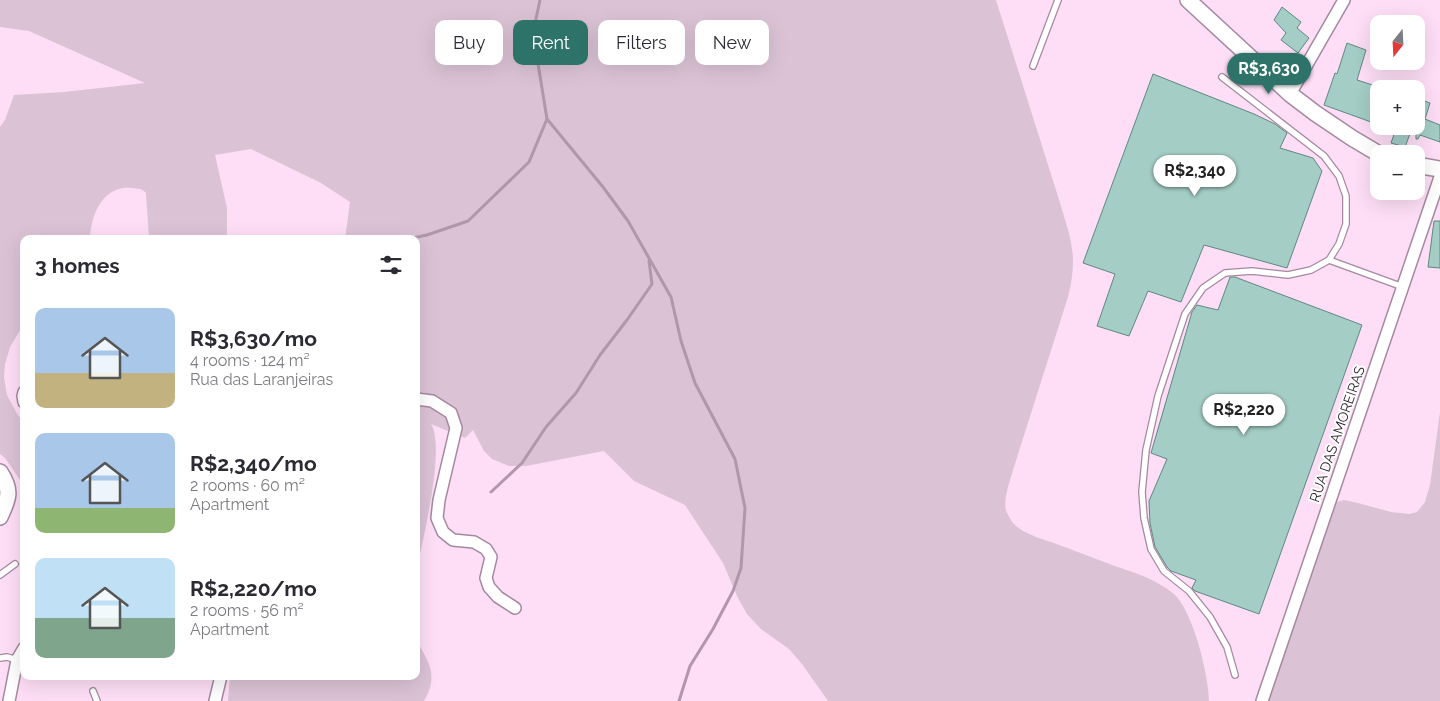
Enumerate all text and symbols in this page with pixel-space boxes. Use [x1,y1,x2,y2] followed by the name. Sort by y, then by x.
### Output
[1370,15,1425,70] north arrow
[1370,15,1425,200] map controls
[435,20,503,65] chip: Buy
[513,20,588,65] chip: Rent
[598,20,685,65] chip: Filters
[695,20,769,65] chip: New
[1223,52,1315,95] pin: R$3,630
[1238,59,1300,78] text: R$3,630
[1370,80,1425,135] button: +
[1370,145,1425,200] button: −
[1149,154,1241,197] pin: R$2,340
[1164,161,1226,180] text: R$2,340
[377,251,405,279] icon: filters
[35,253,120,278] text: 3 homes
[190,326,317,351] text: R$3,630/mo
[75,328,135,388] icon: home
[190,351,310,370] text: 4 rooms · 124 m²
[1306,363,1368,504] street label: RUA DAS AMOREIRAS
[190,370,333,389] text: Rua das Laranjeiras
[1198,394,1290,436] pin: R$2,220
[1213,400,1275,419] text: R$2,220
[190,451,317,476] text: R$2,340/mo
[75,453,135,513] icon: home
[190,476,305,495] text: 2 rooms · 60 m²
[190,495,269,514] text: Apartment
[190,576,317,601] text: R$2,220/mo
[75,578,135,638] icon: home
[190,601,304,620] text: 2 rooms · 56 m²
[190,620,269,639] text: Apartment

